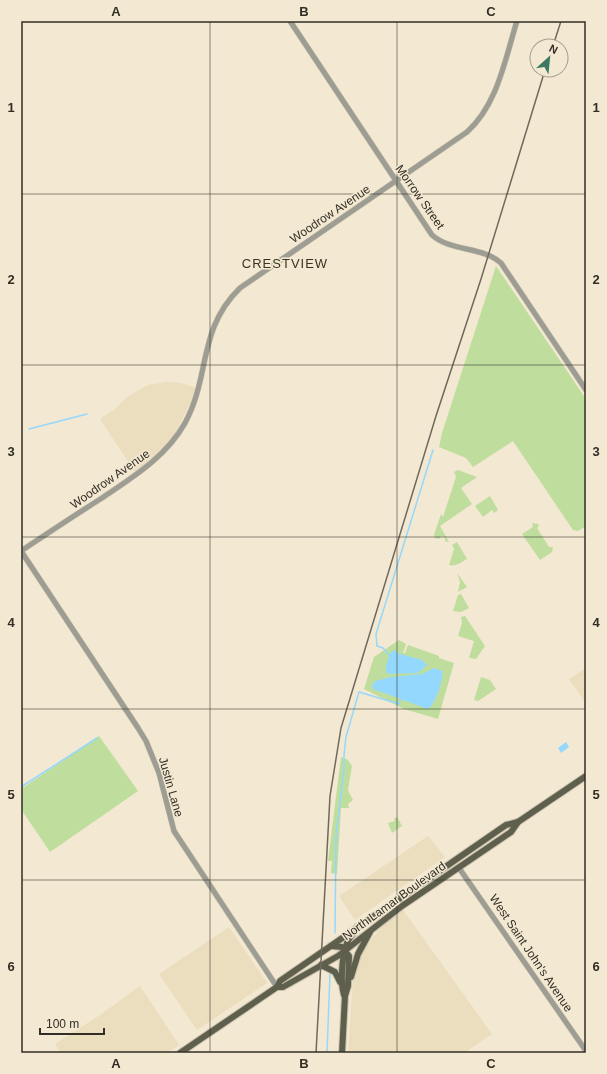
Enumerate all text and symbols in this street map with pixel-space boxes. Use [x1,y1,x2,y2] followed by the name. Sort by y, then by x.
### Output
[111,4,121,19] text: A
[299,4,309,19] text: B
[486,4,496,19] text: C
[529,38,569,78] north arrow
[547,42,560,56] text: N
[7,100,15,115] text: 1
[592,100,600,115] text: 1
[393,162,448,232] street label: Morrow Street
[287,182,373,246] street label: Woodrow Avenue
[242,256,328,271] district label: CRESTVIEW
[7,272,15,287] text: 2
[592,272,600,287] text: 2
[7,444,15,459] text: 3
[592,444,600,459] text: 3
[68,446,153,512] street label: Woodrow Avenue
[7,615,15,630] text: 4
[592,615,600,630] text: 4
[156,756,186,819] street label: Justin Lane
[7,787,15,802] text: 5
[592,787,600,802] text: 5
[340,859,448,943] street label: North Lamar Boulevard
[486,892,576,1015] street label: West Saint John's Avenue
[7,959,15,974] text: 6
[592,959,600,974] text: 6
[40,1010,104,1036] scale bar
[46,1017,79,1031] text: 100 m
[111,1056,121,1071] text: A
[299,1056,309,1071] text: B
[486,1056,496,1071] text: C

